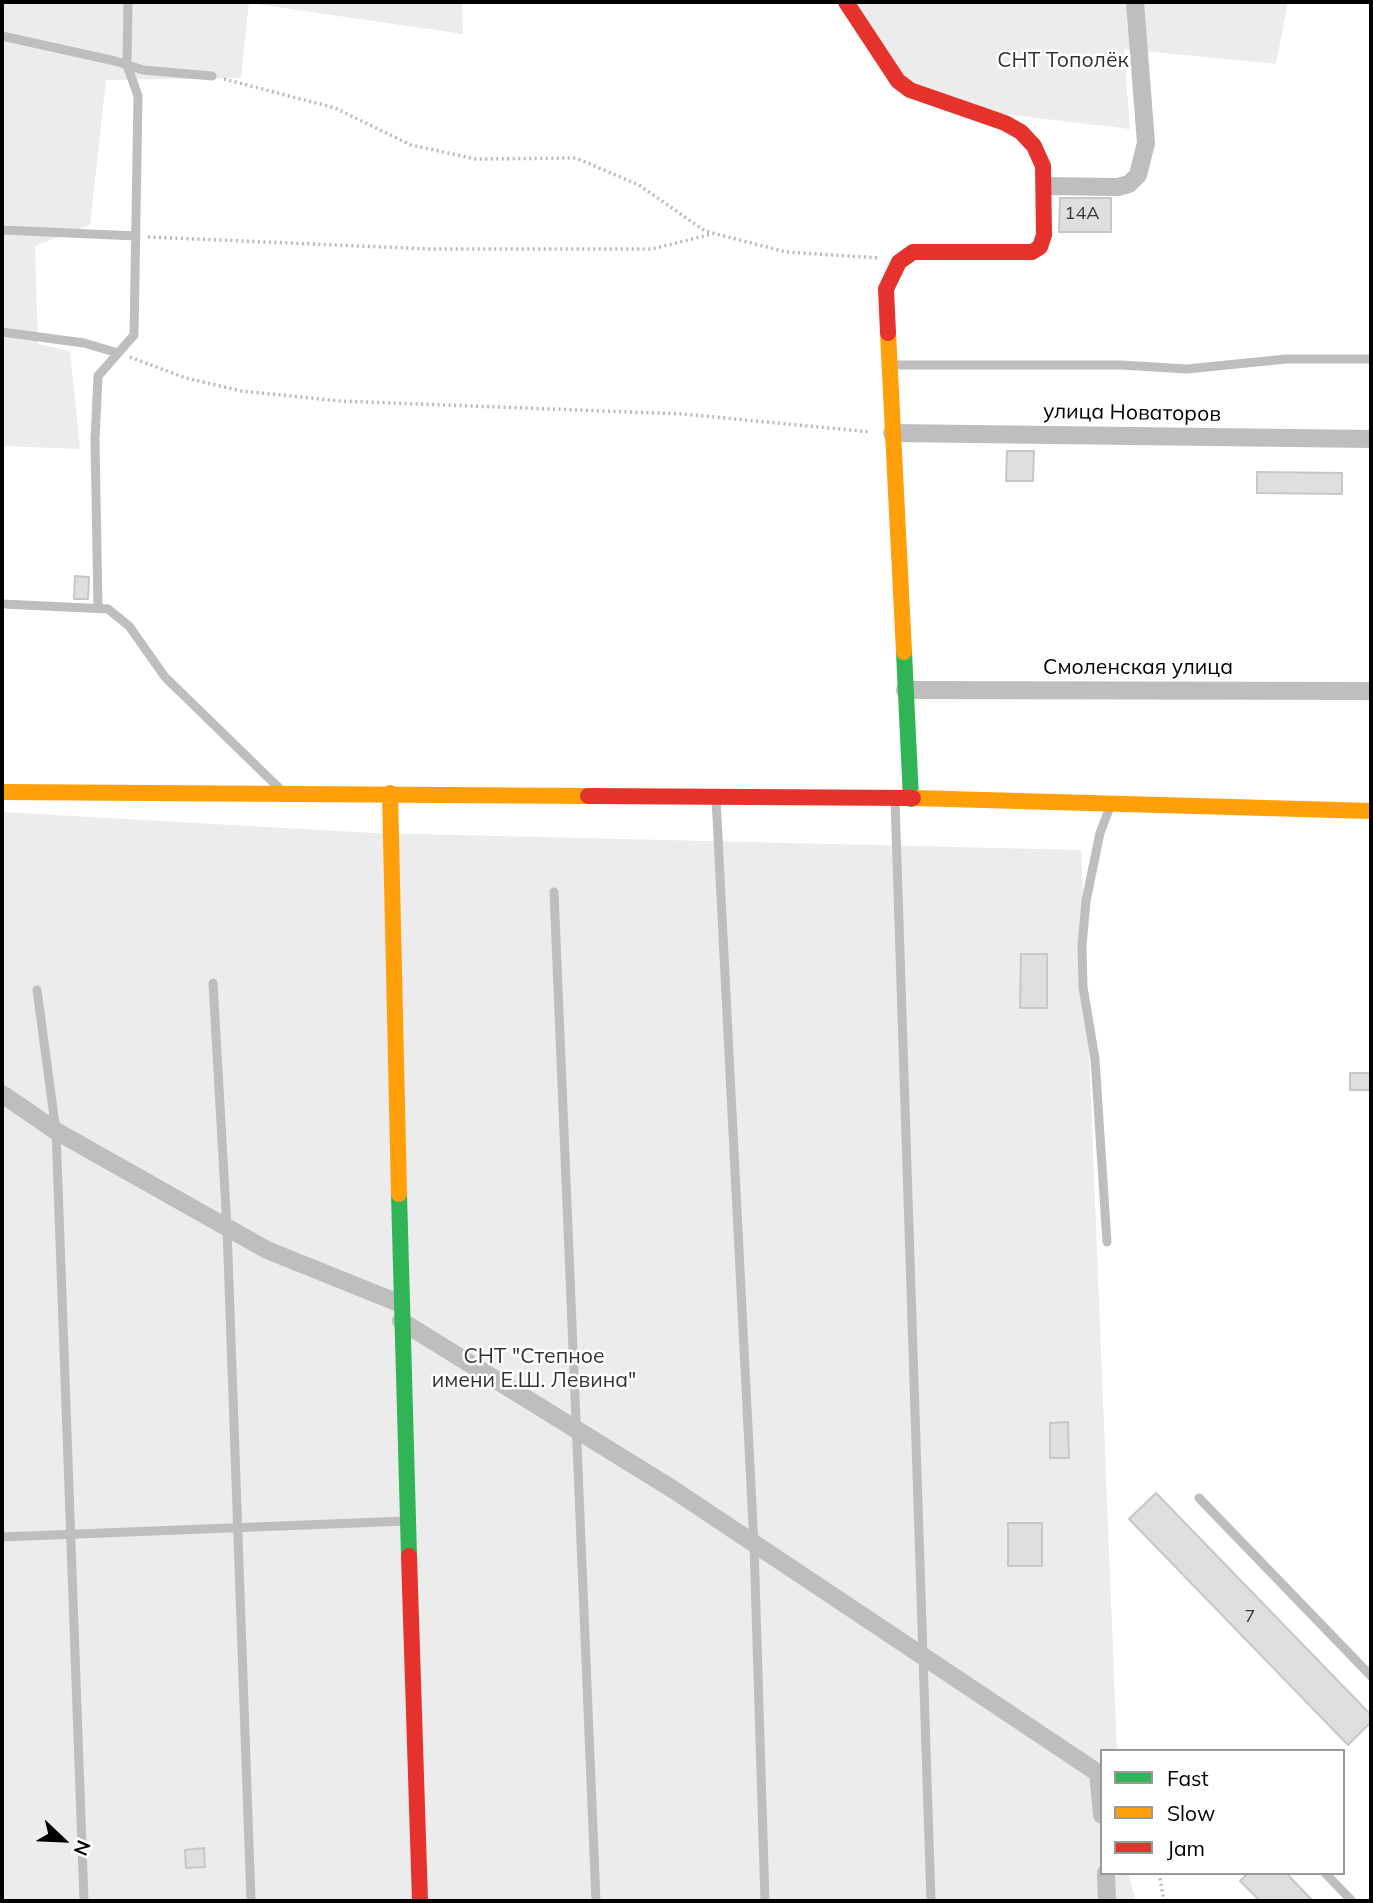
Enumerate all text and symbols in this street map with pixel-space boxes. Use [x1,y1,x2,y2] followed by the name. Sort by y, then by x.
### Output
[997,48,1129,74] park label: СНТ Тополёк
[1065,203,1099,225] house number: 14А
[1043,399,1221,427] street label: улица Новаторов
[1043,655,1233,681] street label: Смоленская улица
[432,1344,636,1394] park label: СНТ "Степное имени Е.Ш. Левина"
[1245,1606,1255,1628] house number: 7
[1100,1749,1345,1875] legend
[1167,1765,1209,1791] text: Fast
[1167,1800,1215,1826] text: Slow
[28,1805,98,1875] north arrow
[1167,1835,1205,1861] text: Jam
[68,1837,96,1859] text: N

